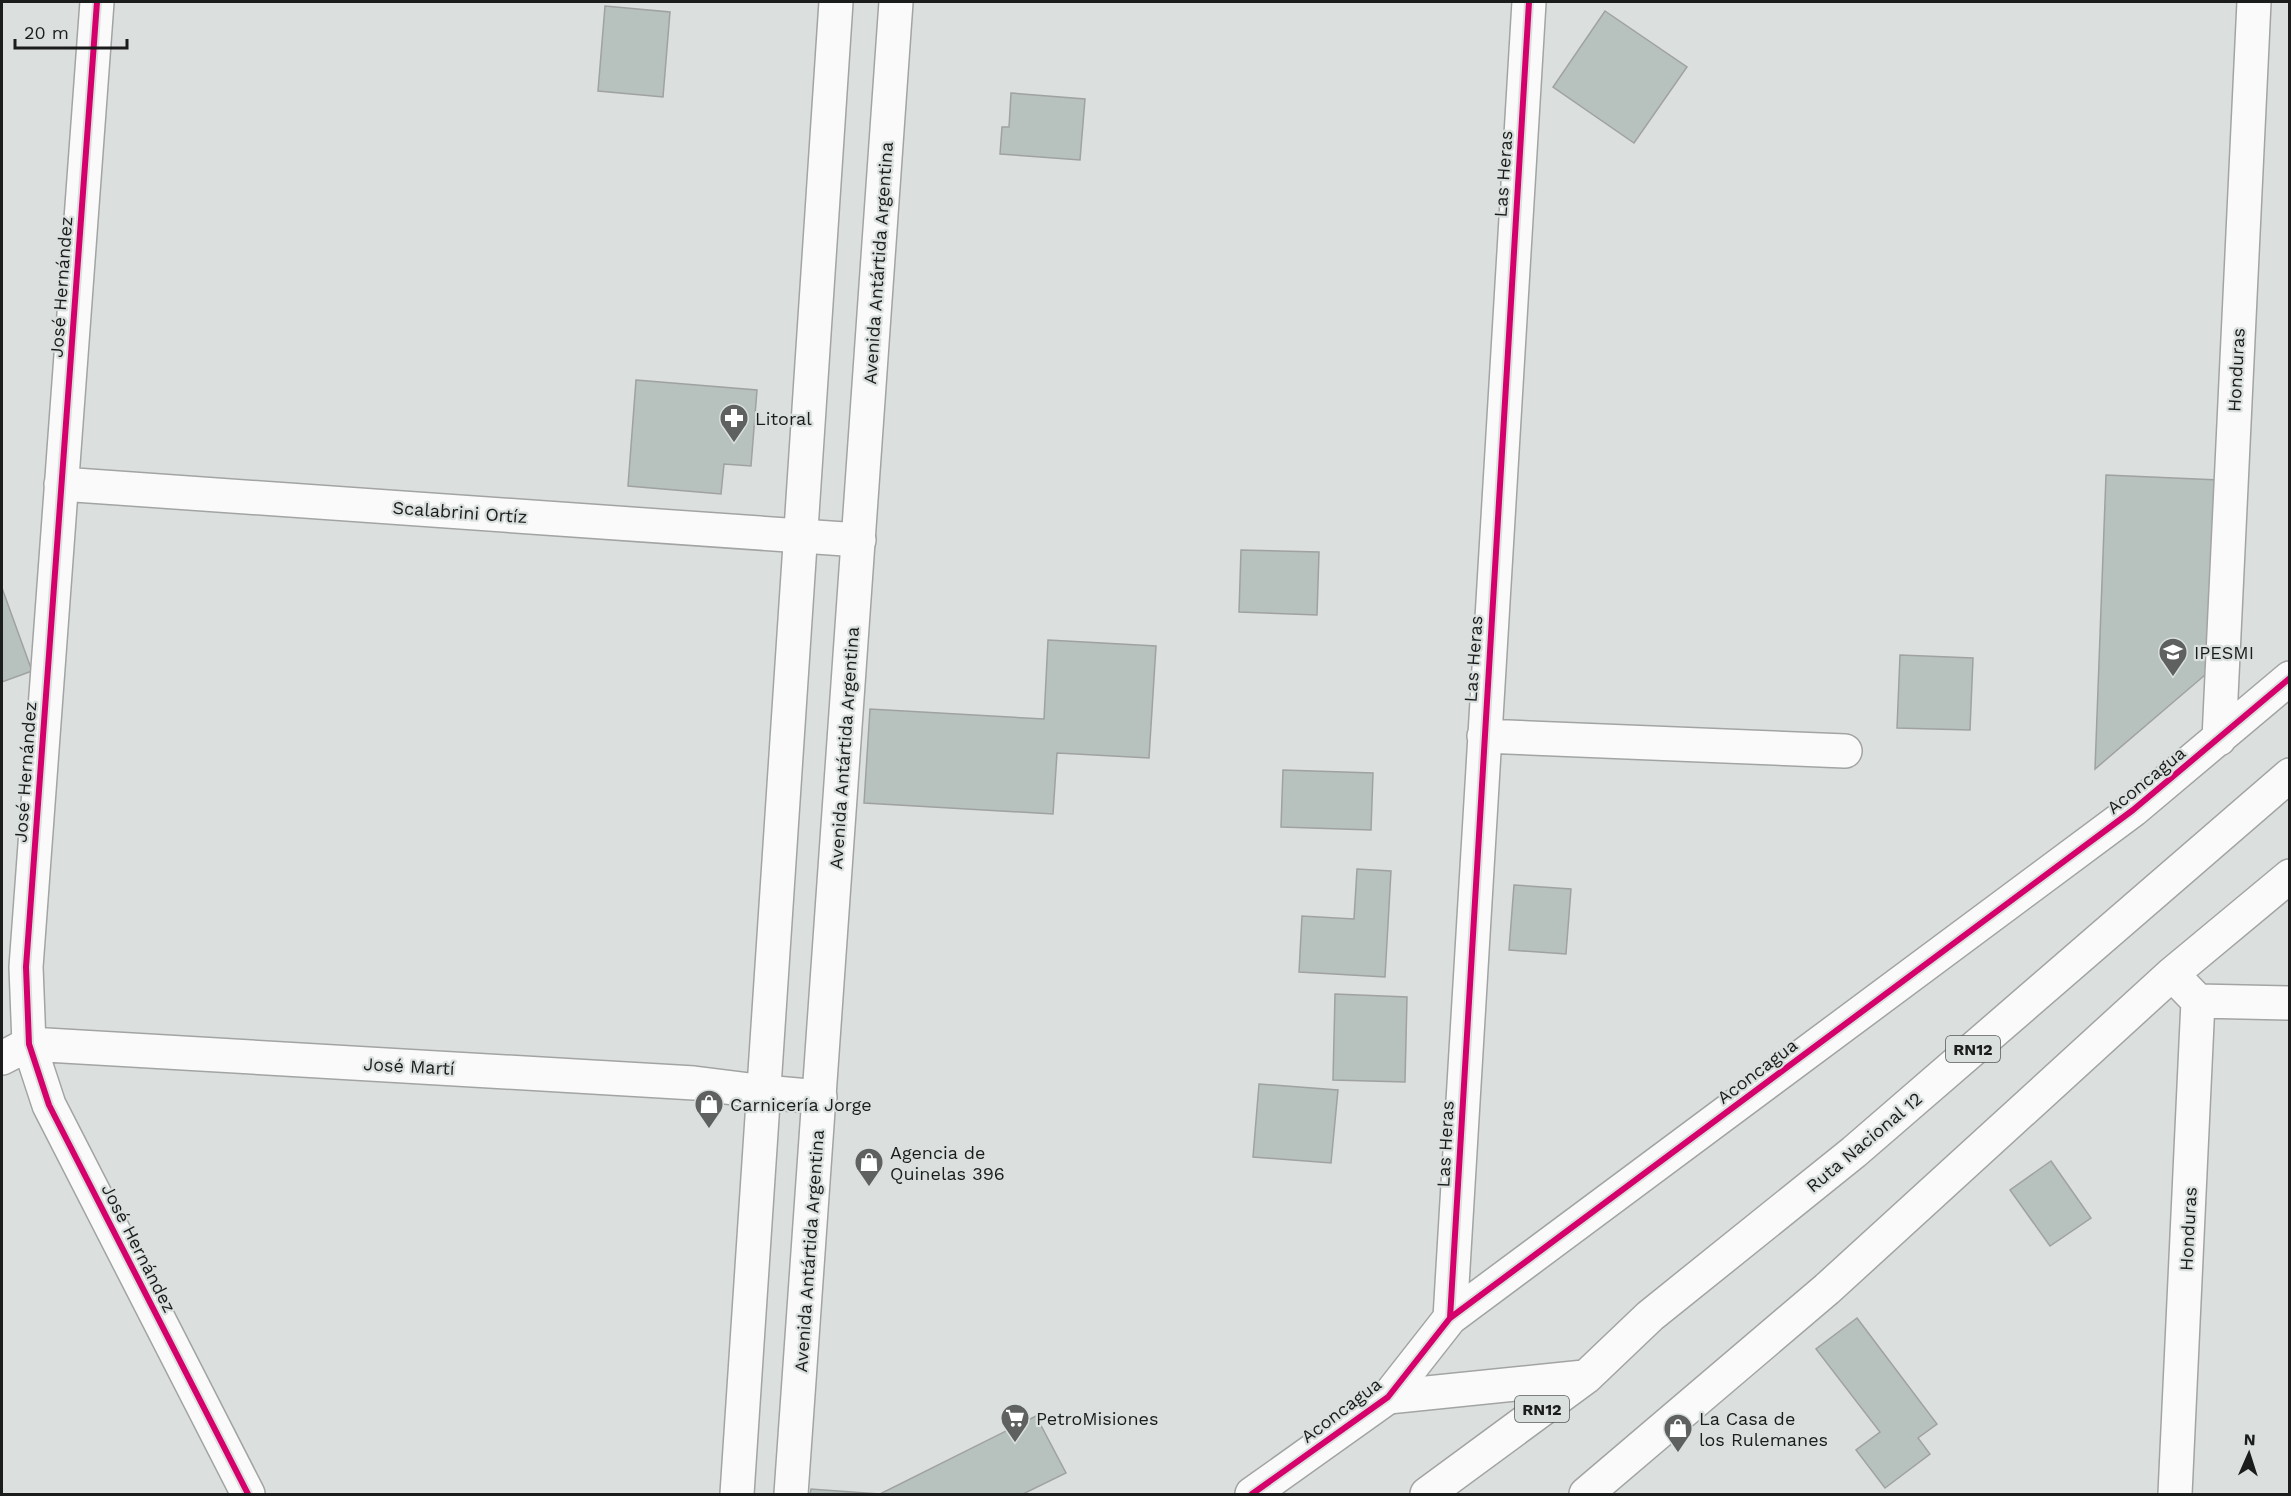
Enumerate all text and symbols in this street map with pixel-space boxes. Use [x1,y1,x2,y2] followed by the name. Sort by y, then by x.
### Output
[15,12,128,50] scale bar
[24,22,69,43] text: 20 m
[1489,130,1517,218] street label: Las Heras
[859,141,897,385] street label: Avenida Antártida Argentina
[46,216,76,358] street label: José Hernández
[2223,327,2249,413] street label: Honduras
[718,402,750,444] pharmacy icon: Litoral
[755,408,812,429] place label: Litoral
[392,497,528,527] street label: Scalabrini Ortíz
[1459,615,1487,703] street label: Las Heras
[825,626,863,870] street label: Avenida Antártida Argentina
[2157,636,2189,678] school or university icon: IPESMI
[2194,642,2254,663] place label: IPESMI
[10,701,40,843] street label: José Hernández
[2103,742,2189,818] street label: Aconcagua
[1713,1034,1801,1108] street label: Aconcagua
[1946,1036,2000,1062] road number: RN12
[363,1053,455,1079] street label: José Martí
[1802,1087,1926,1197] street label: Ruta Nacional 12
[693,1088,725,1130] shop icon: Carnicería Jorge
[730,1094,872,1115] place label: Carnicería Jorge
[1432,1100,1458,1188] street label: Las Heras
[790,1129,828,1373] street label: Avenida Antártida Argentina
[890,1142,1005,1184] place label: Agencia de Quinelas 396
[853,1146,885,1188] shop icon: Agencia de Quinelas 396
[98,1180,180,1316] street label: José Hernández
[2175,1186,2201,1272] street label: Honduras
[1297,1373,1385,1447] street label: Aconcagua
[1515,1396,1569,1422] road number: RN12
[999,1402,1031,1444] supermarket icon: PetroMisiones
[1036,1408,1158,1429] place label: PetroMisiones
[1699,1408,1828,1450] place label: La Casa de los Rulemanes
[1662,1412,1694,1454] shop icon: La Casa de los Rulemanes
[2219,1424,2279,1484] north arrow
[2243,1430,2256,1449] text: N

